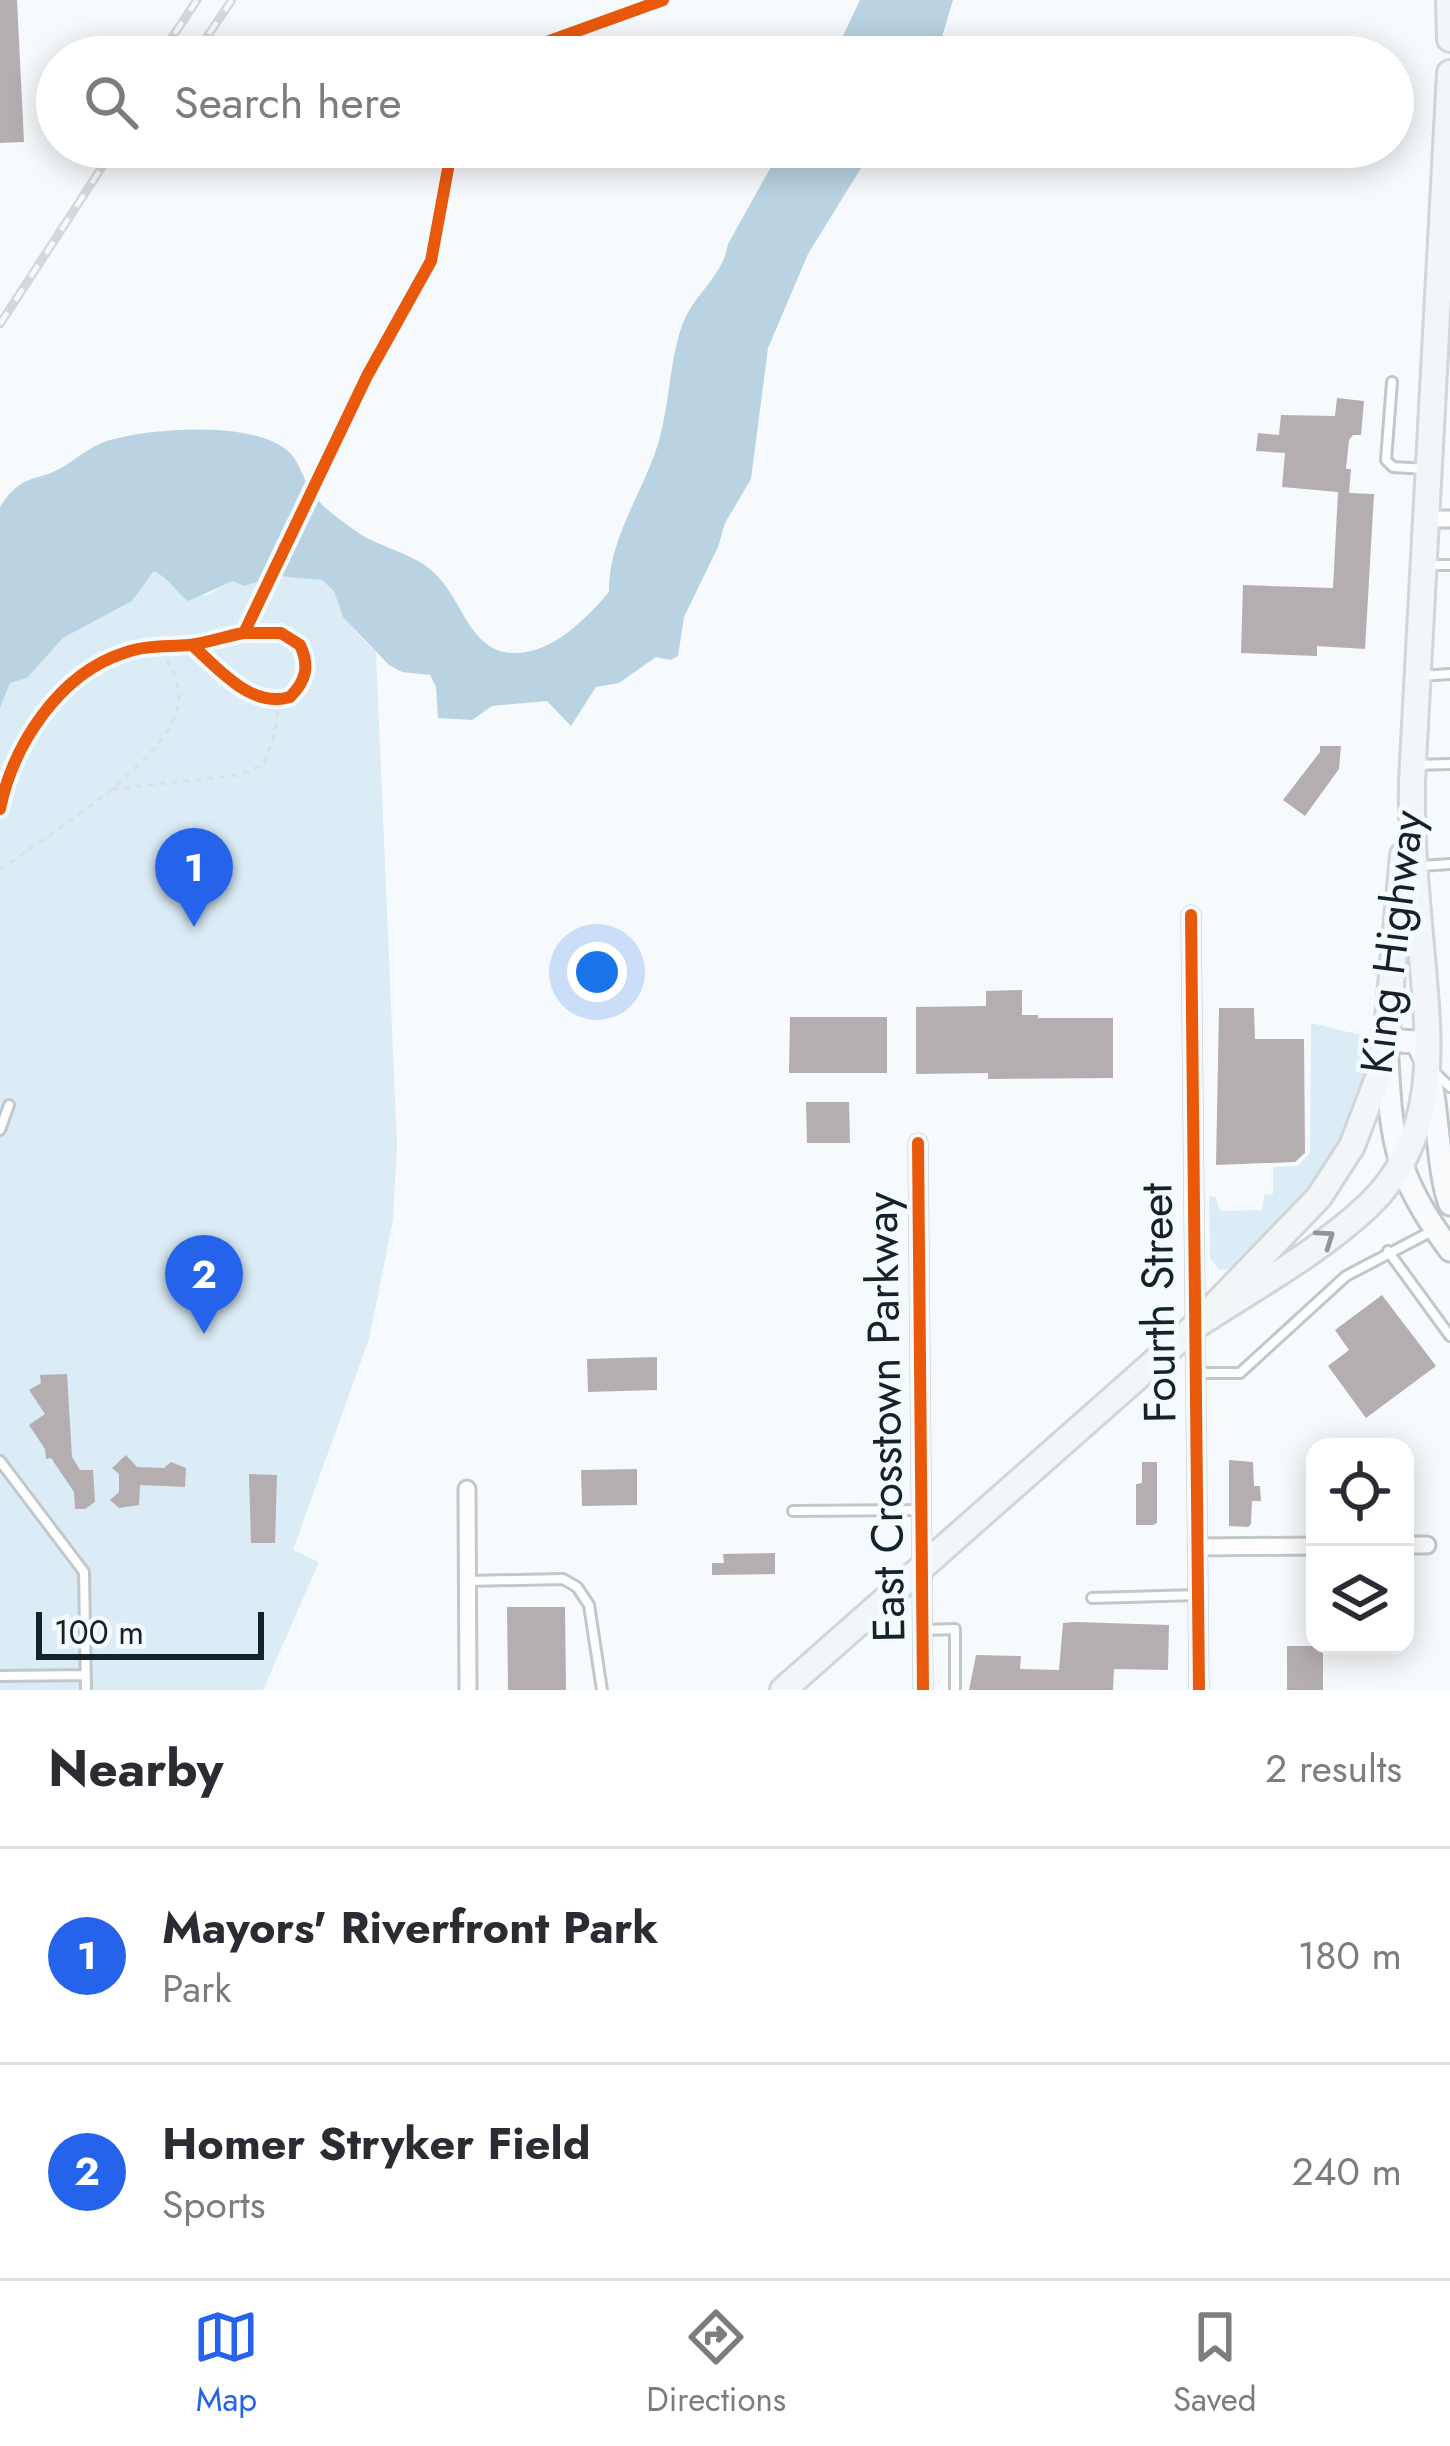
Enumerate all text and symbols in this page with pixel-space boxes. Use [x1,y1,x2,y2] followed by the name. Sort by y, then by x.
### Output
[36,36,1414,168] search box
[78,69,144,135] icon: search
[174,70,402,135] text: Search here
[1344,807,1440,1077] street label: King Highway
[155,828,233,927] pin: 1
[567,942,627,1002] your location
[1123,1182,1193,1424] street label: Fourth Street
[849,1191,921,1643] street label: East Crosstown Parkway
[1313,1230,1335,1252] one-way arrow
[165,1235,243,1334] pin: 2
[1306,1438,1414,1654] map controls
[1306,1438,1414,1546] button: locate
[1306,1546,1414,1654] button: layers
[36,1606,264,1659] scale bar
[54,1609,144,1656] text: 100 m
[48,1731,223,1805] text: Nearby
[1265,1740,1402,1797] text: 2 results
[162,1895,658,1960] text: Mayors' Riverfront Park
[77,1927,97,1984] text: 1
[1298,1927,1402,1984] text: 180 m
[162,1960,232,2017] text: Park
[162,2111,590,2176] text: Homer Stryker Field
[74,2143,100,2200] text: 2
[1292,2143,1402,2200] text: 240 m
[162,2176,265,2233] text: Sports
[193,2304,259,2423] tab: Map
[646,2304,786,2423] tab: Directions
[1173,2304,1257,2423] tab: Saved

